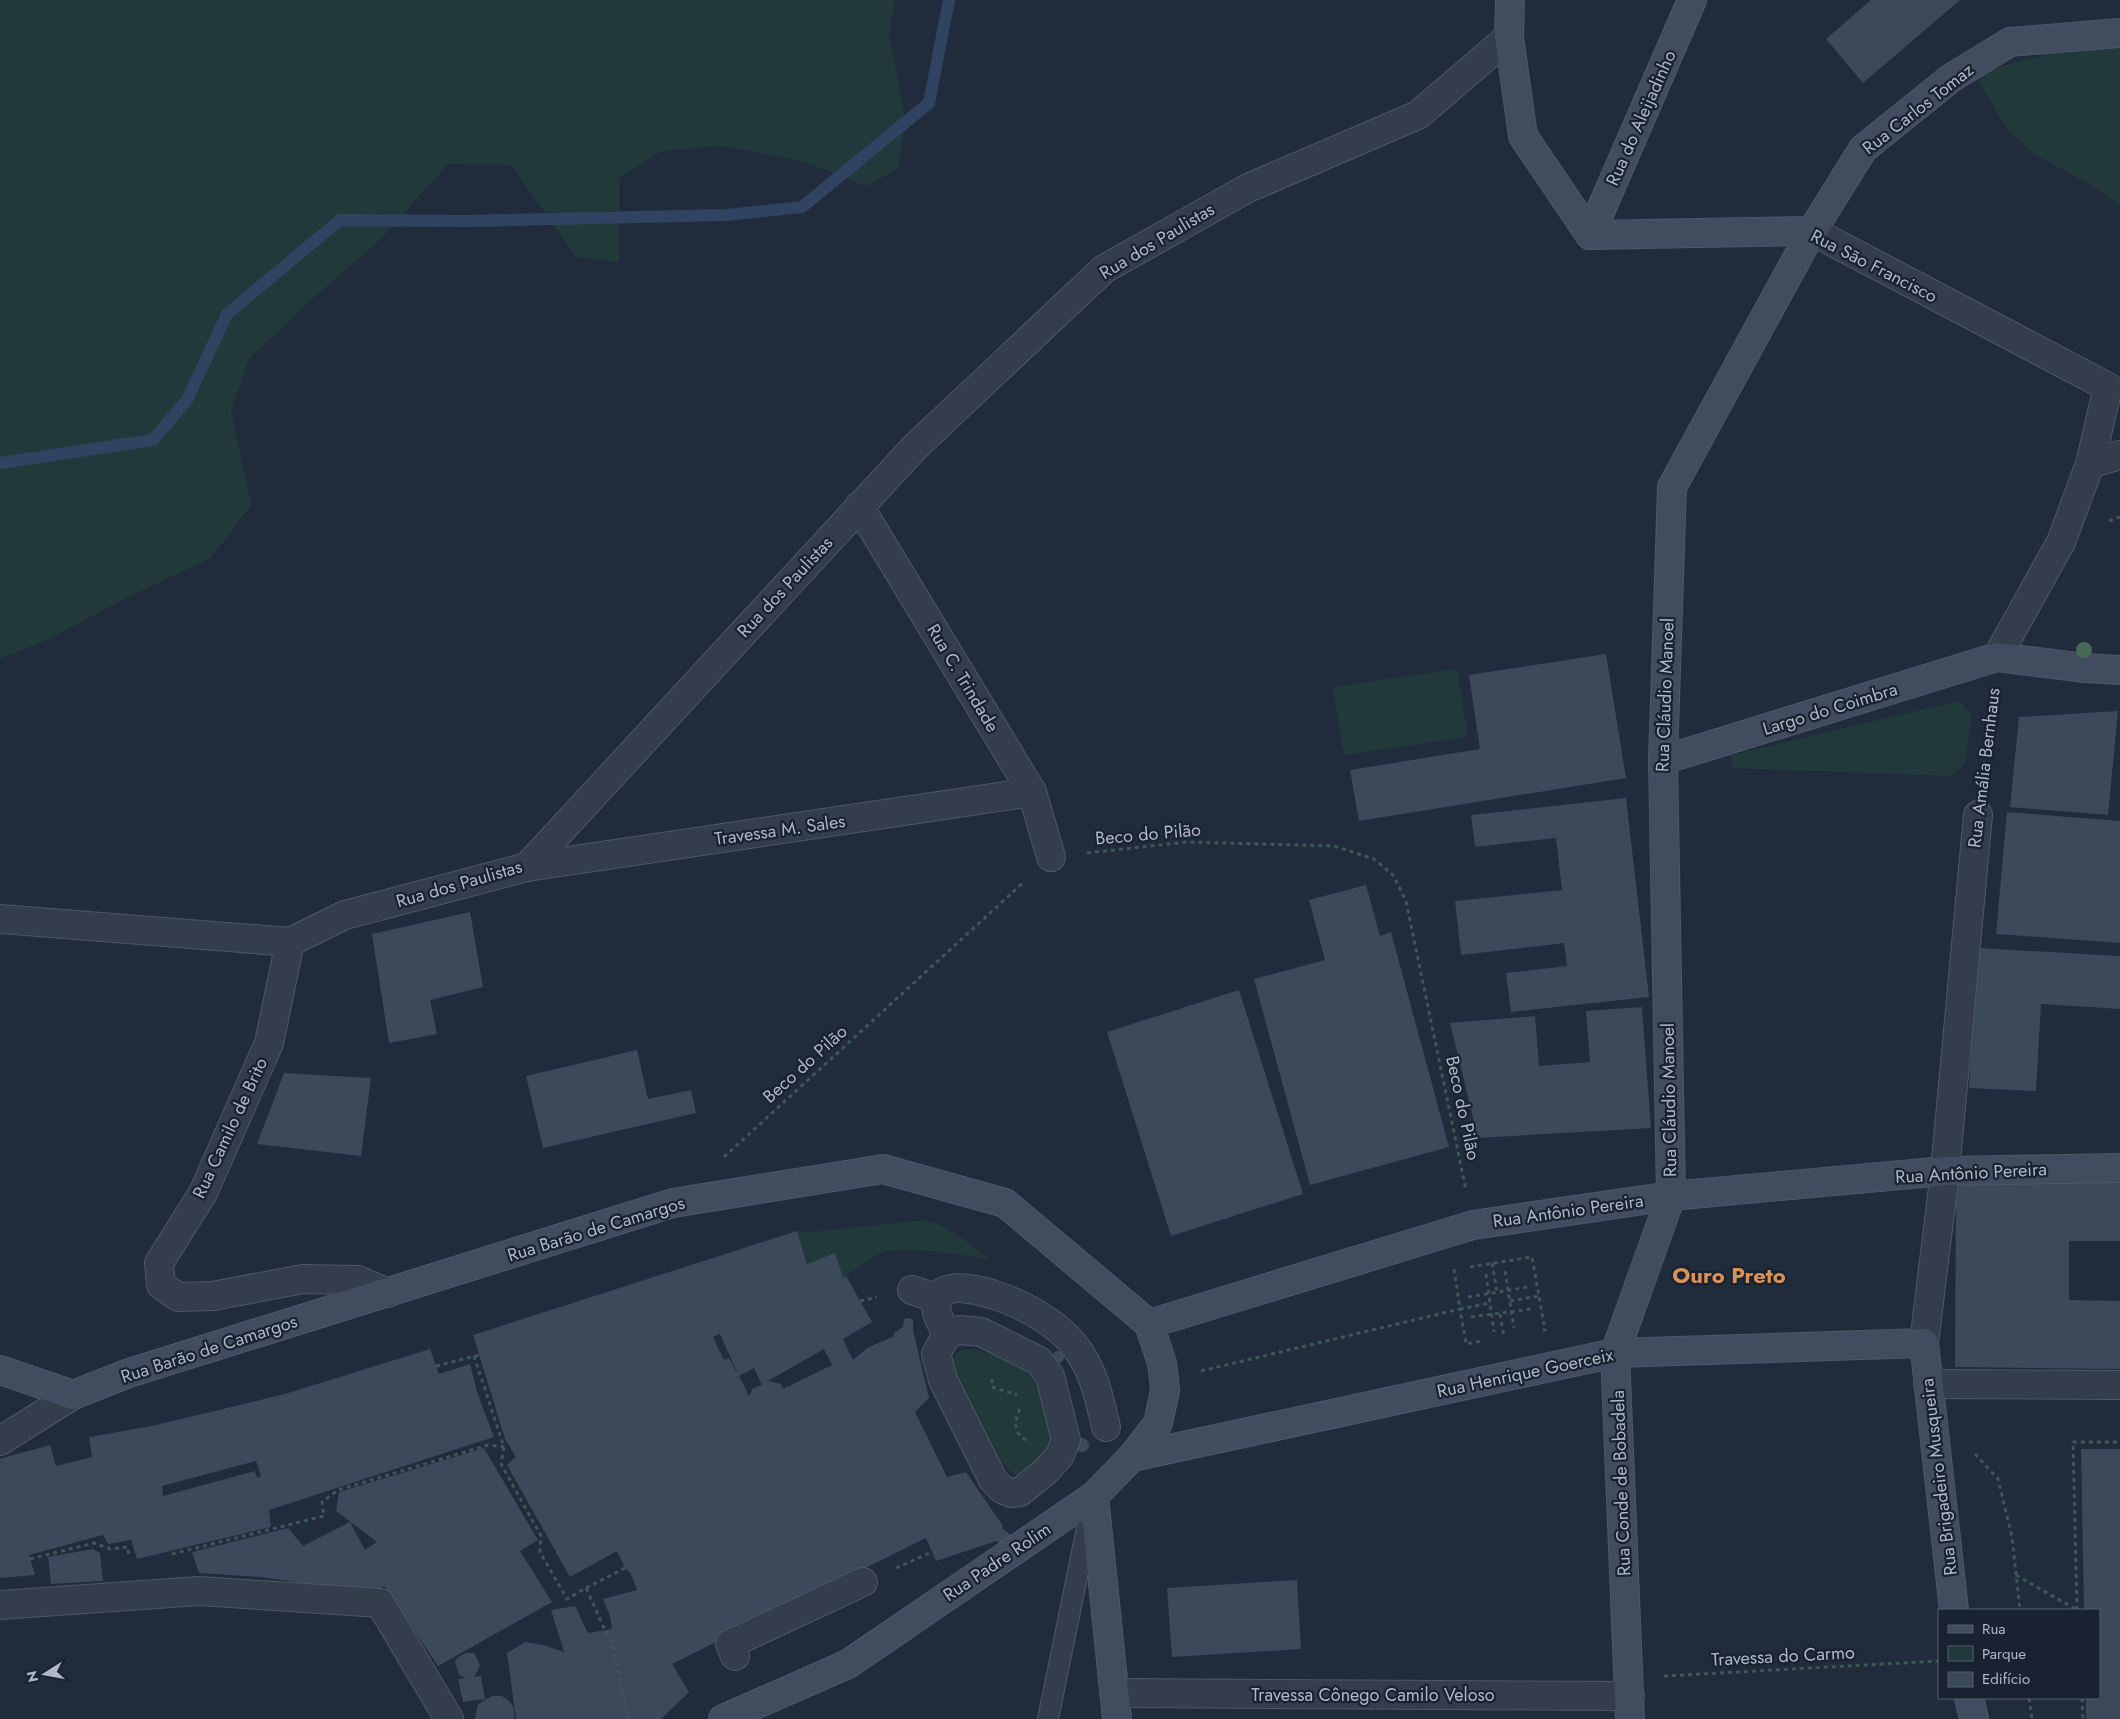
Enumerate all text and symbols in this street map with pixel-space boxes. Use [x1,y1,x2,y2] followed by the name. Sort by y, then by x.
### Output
[1599,46,1683,190] street label: Rua do Aleijadinho
[1857,57,1980,161] street label: Rua Carlos Tomaz
[1095,196,1219,286] street label: Rua dos Paulistas
[1806,223,1942,309] street label: Rua São Francisco
[731,531,839,643] street label: Rua dos Paulistas
[1649,617,1681,773] street label: Rua Cláudio Manoel
[920,619,1006,737] street label: Rua C. Trindade
[1759,676,1901,742] street label: Largo do Coimbra
[1961,687,2007,849] street label: Rua Amália Bernhaus
[713,808,847,852] street label: Travessa M. Sales
[1094,816,1202,852] street label: Beco do Pilão
[393,854,525,914] street label: Rua dos Paulistas
[757,1019,853,1109] street label: Beco do Pilão
[1655,1023,1683,1177] street label: Rua Cláudio Manoel
[186,1053,274,1203] street label: Rua Camilo de Brito
[1439,1054,1487,1163] street label: Beco do Pilão
[1895,1156,2047,1190] street label: Rua Antônio Pereira
[1491,1188,1645,1234] street label: Rua Antônio Pereira
[504,1190,688,1268] street label: Rua Barão de Camargos
[1672,1259,1786,1291] district label: Ouro Preto
[117,1308,301,1390] street label: Rua Barão de Camargos
[1435,1342,1616,1404] street label: Rua Henrique Goerceix
[1914,1377,1964,1577] street label: Rua Brigadeiro Musqueira
[1605,1390,1637,1576] street label: Rua Conde de Bobadela
[938,1516,1056,1608] street label: Rua Padre Rolim
[1938,1609,2100,1699] legend
[1982,1618,2006,1640] text: Rua
[1711,1639,1856,1673] street label: Travessa do Carmo
[1982,1643,2026,1665] text: Parque
[20,1649,70,1699] north arrow
[1982,1668,2030,1690] text: Edifício
[21,1669,43,1684] text: N
[1251,1682,1495,1708] street label: Travessa Cônego Camilo Veloso

